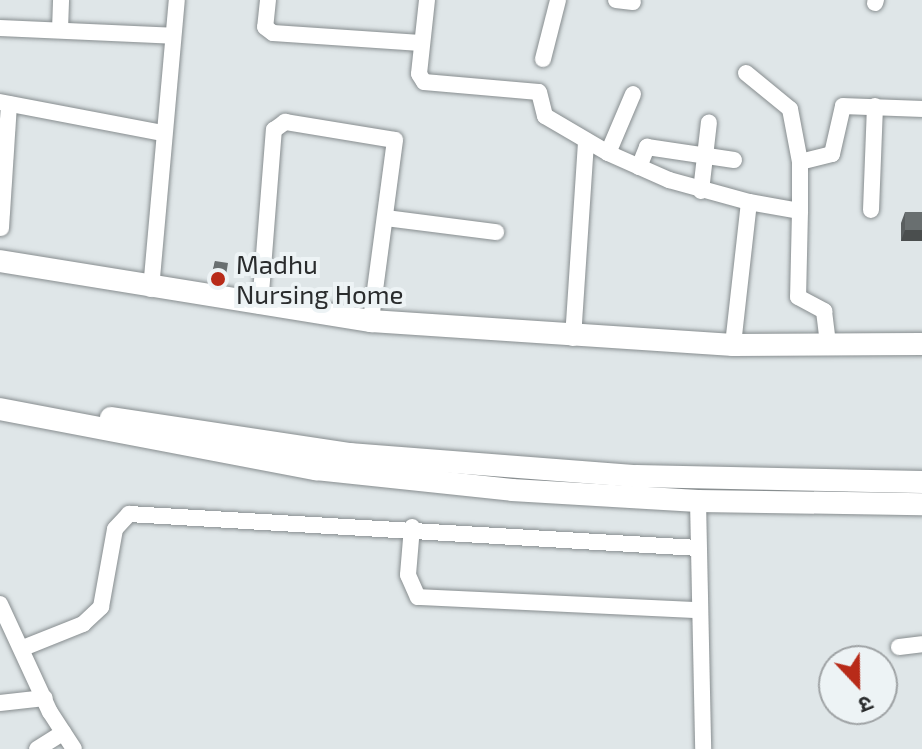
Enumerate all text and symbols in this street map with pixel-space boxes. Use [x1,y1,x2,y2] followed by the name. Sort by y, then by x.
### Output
[236,248,404,310] place label: Madhu Nursing Home
[207,268,229,290] marker: Madhu Nursing Home
[818,645,898,725] north arrow
[855,691,877,720] text: उ

